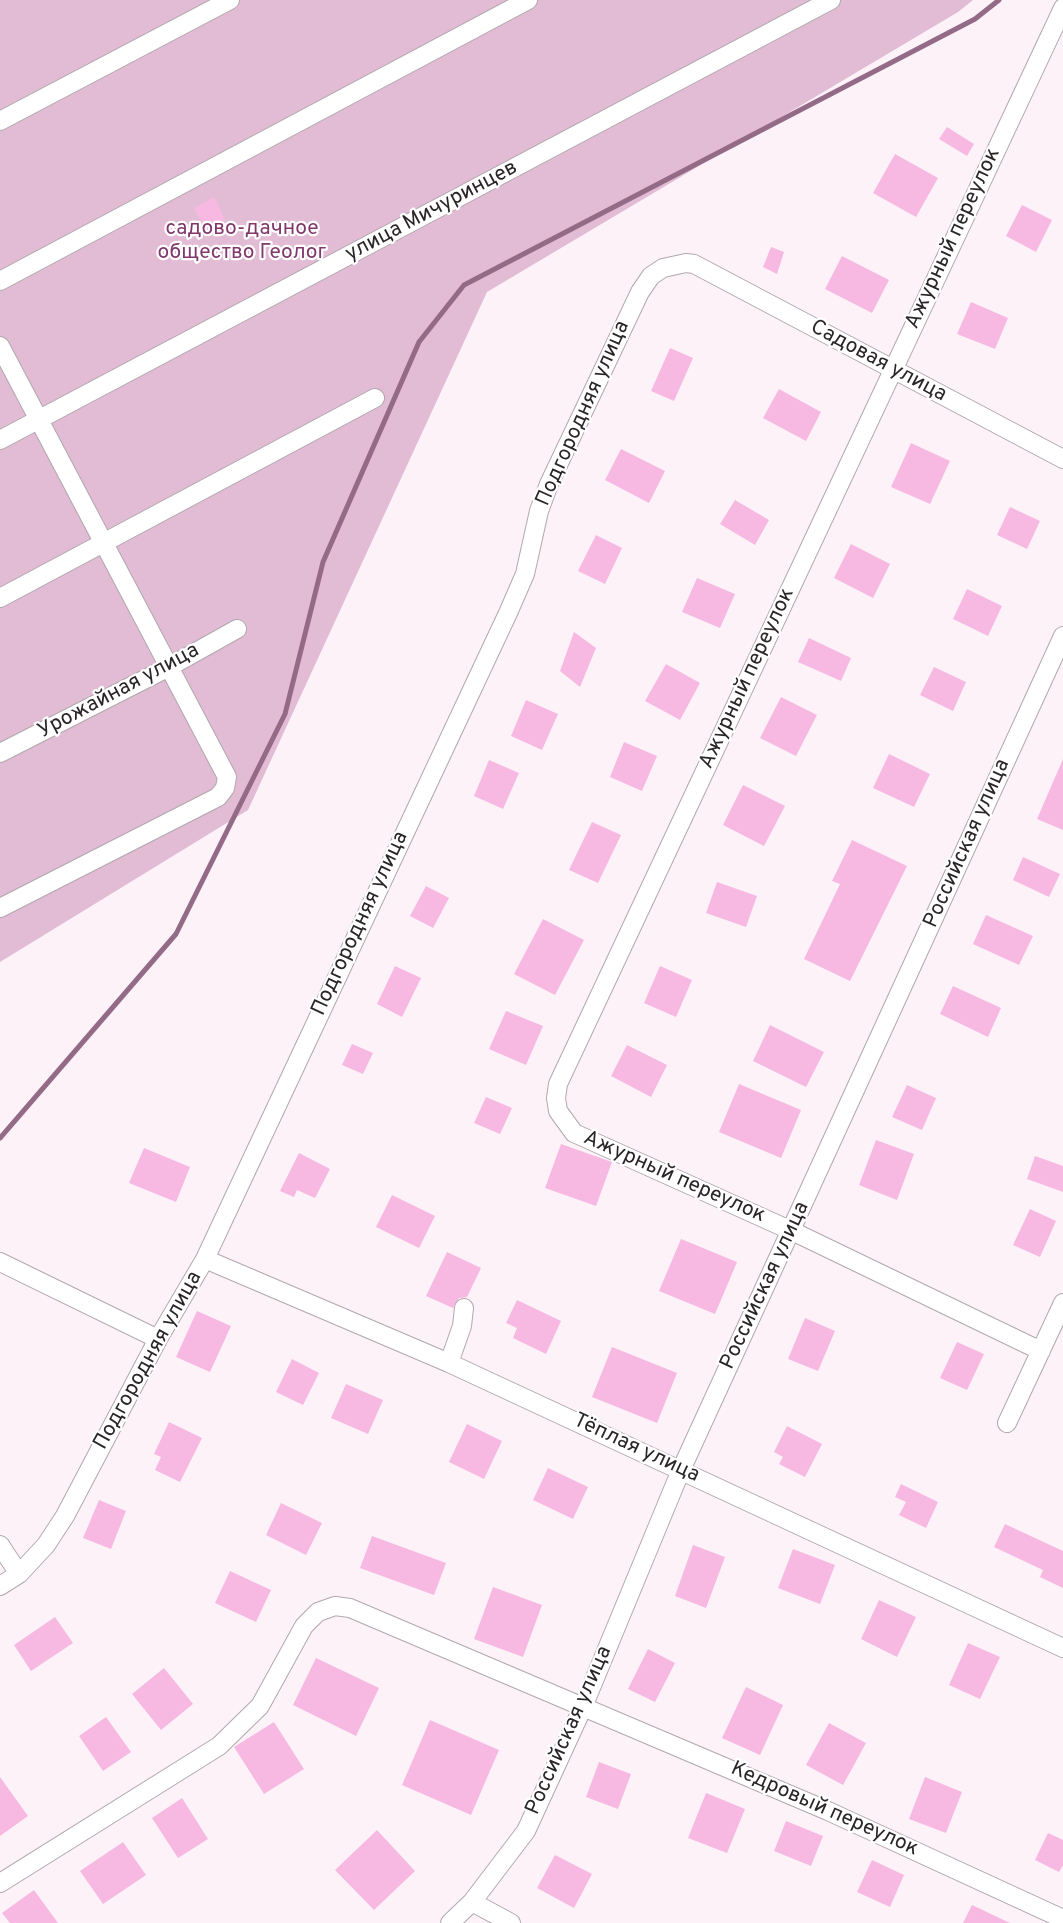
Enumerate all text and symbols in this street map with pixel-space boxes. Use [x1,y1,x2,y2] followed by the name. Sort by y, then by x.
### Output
[901,145,1007,333] street label: Ажурный переулок
[342,156,522,268] street label: улица Мичуринцев
[158,217,326,267] park label: садово-дачное общество Геолог
[806,315,950,409] street label: Садовая улица
[532,317,636,511] street label: Подгородняя улица
[695,585,801,773] street label: Ажурный переулок
[34,639,204,745] street label: Урожайная улица
[919,756,1017,932] street label: Российская улица
[307,828,415,1020] street label: Подгородняя улица
[579,1127,769,1229] street label: Ажурный переулок
[716,1198,816,1374] street label: Российская улица
[89,1267,209,1455] street label: Подгородняя улица
[569,1409,703,1489] street label: Тёплая улица
[521,1643,619,1819] street label: Российская улица
[726,1757,922,1863] street label: Кедровый переулок

